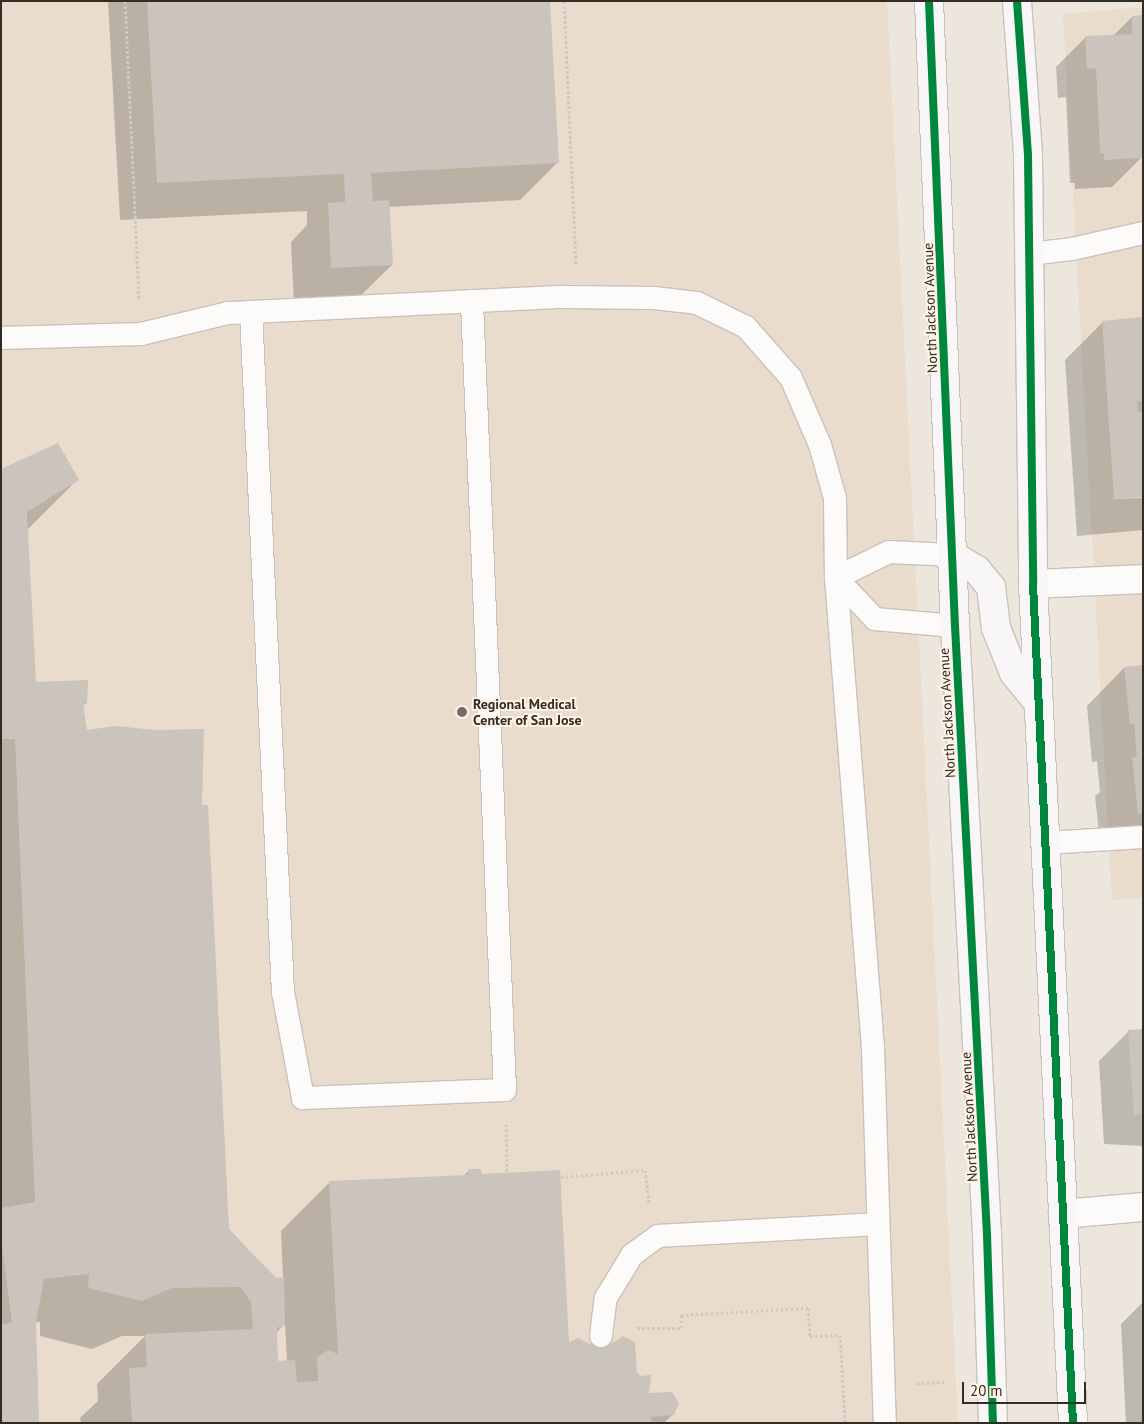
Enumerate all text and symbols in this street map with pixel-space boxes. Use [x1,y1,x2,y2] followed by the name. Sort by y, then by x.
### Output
[919,242,941,374] street label: North Jackson Avenue
[935,647,959,779] street label: North Jackson Avenue
[473,696,582,729] place label: Regional Medical Center of San Jose
[455,705,469,719] marker: Regional Medical Center of San Jose
[957,1051,981,1183] street label: North Jackson Avenue
[964,1372,1088,1404] scale bar
[970,1381,1003,1400] text: 20 m

